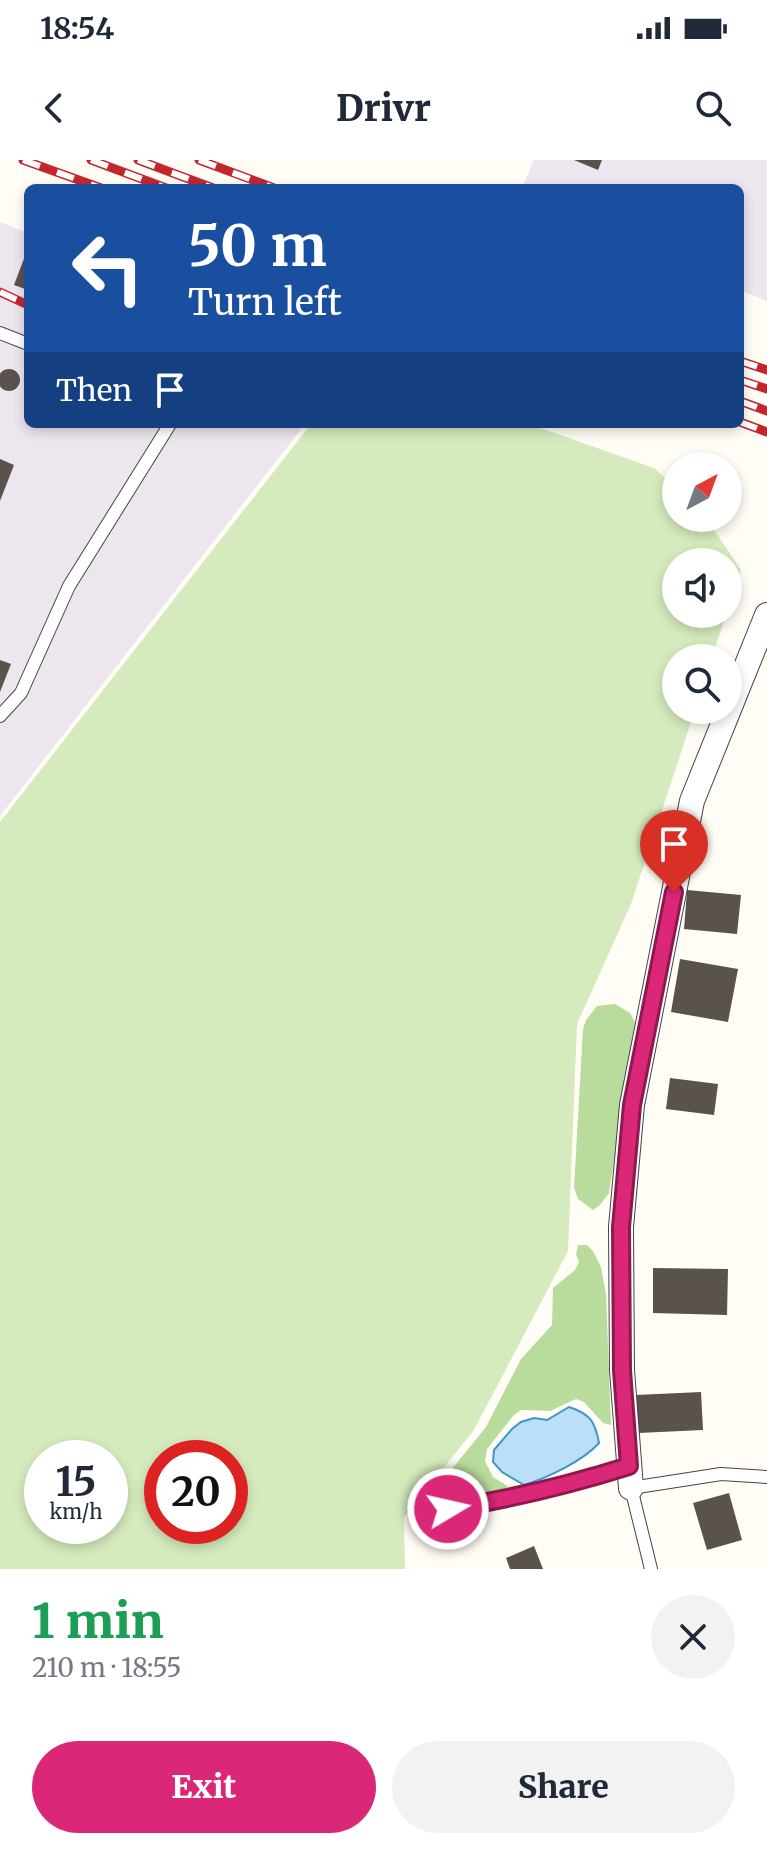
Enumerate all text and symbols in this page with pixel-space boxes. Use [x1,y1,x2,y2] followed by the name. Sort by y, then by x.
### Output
[40,9,114,47] text: 18:54
[32,86,76,130] icon: back
[336,86,431,131] text: Drivr
[691,86,735,130] icon: search
[188,211,327,281] text: 50 m
[56,216,160,320] icon: left
[188,280,342,325] text: Turn left
[148,368,192,412] icon: arrive
[56,371,132,409] text: Then
[662,452,742,532] north arrow
[662,452,742,724] map controls
[662,548,742,628] button: sound
[662,644,742,724] button: search
[640,810,708,892] pin
[652,822,696,866] icon: arrive
[144,1440,248,1544] speed limit sign: 20
[56,1457,96,1507] text: 15
[406,1467,490,1551] position arrow
[50,1499,102,1524] text: km/h
[32,1591,164,1651] text: 1 min
[651,1595,735,1679] button: close
[32,1651,182,1684] text: 210 m · 18:55
[32,1741,376,1833] button: Exit
[392,1741,735,1833] button: Share

